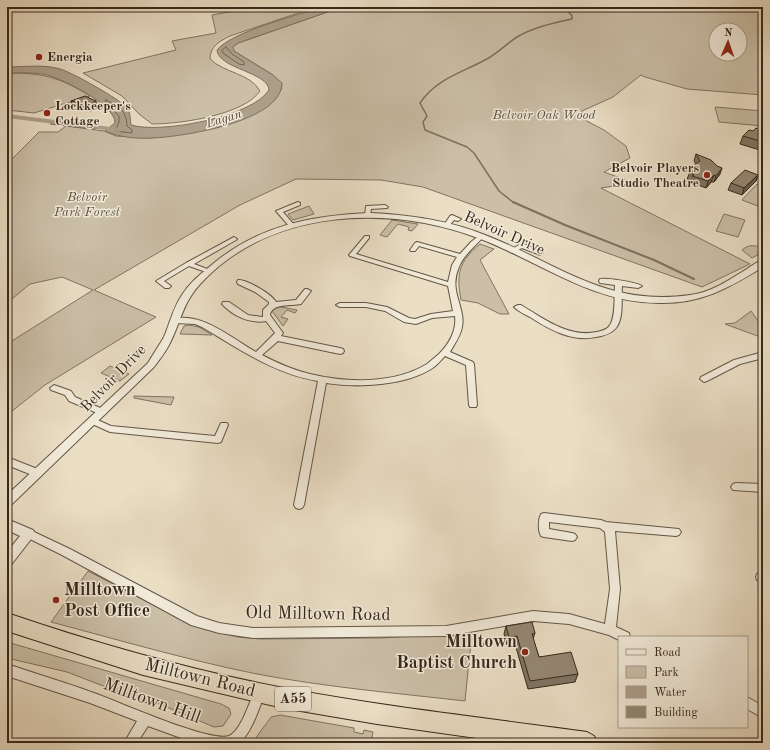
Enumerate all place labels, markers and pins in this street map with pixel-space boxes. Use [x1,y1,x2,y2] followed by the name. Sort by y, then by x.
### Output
[47,51,93,64] place label: Energia
[34,52,44,62] marker: Energia
[55,100,131,128] place label: Lockkeeper's Cottage
[42,108,52,118] marker: Lockkeeper's Cottage
[611,162,699,190] place label: Belvoir Players Studio Theatre
[702,170,712,180] marker: Belvoir Players Studio Theatre
[64,581,150,620] place label: Milltown Post Office
[51,595,61,605] marker: Milltown Post Office
[396,633,517,672] place label: Milltown Baptist Church
[520,647,530,657] marker: Milltown Baptist Church

